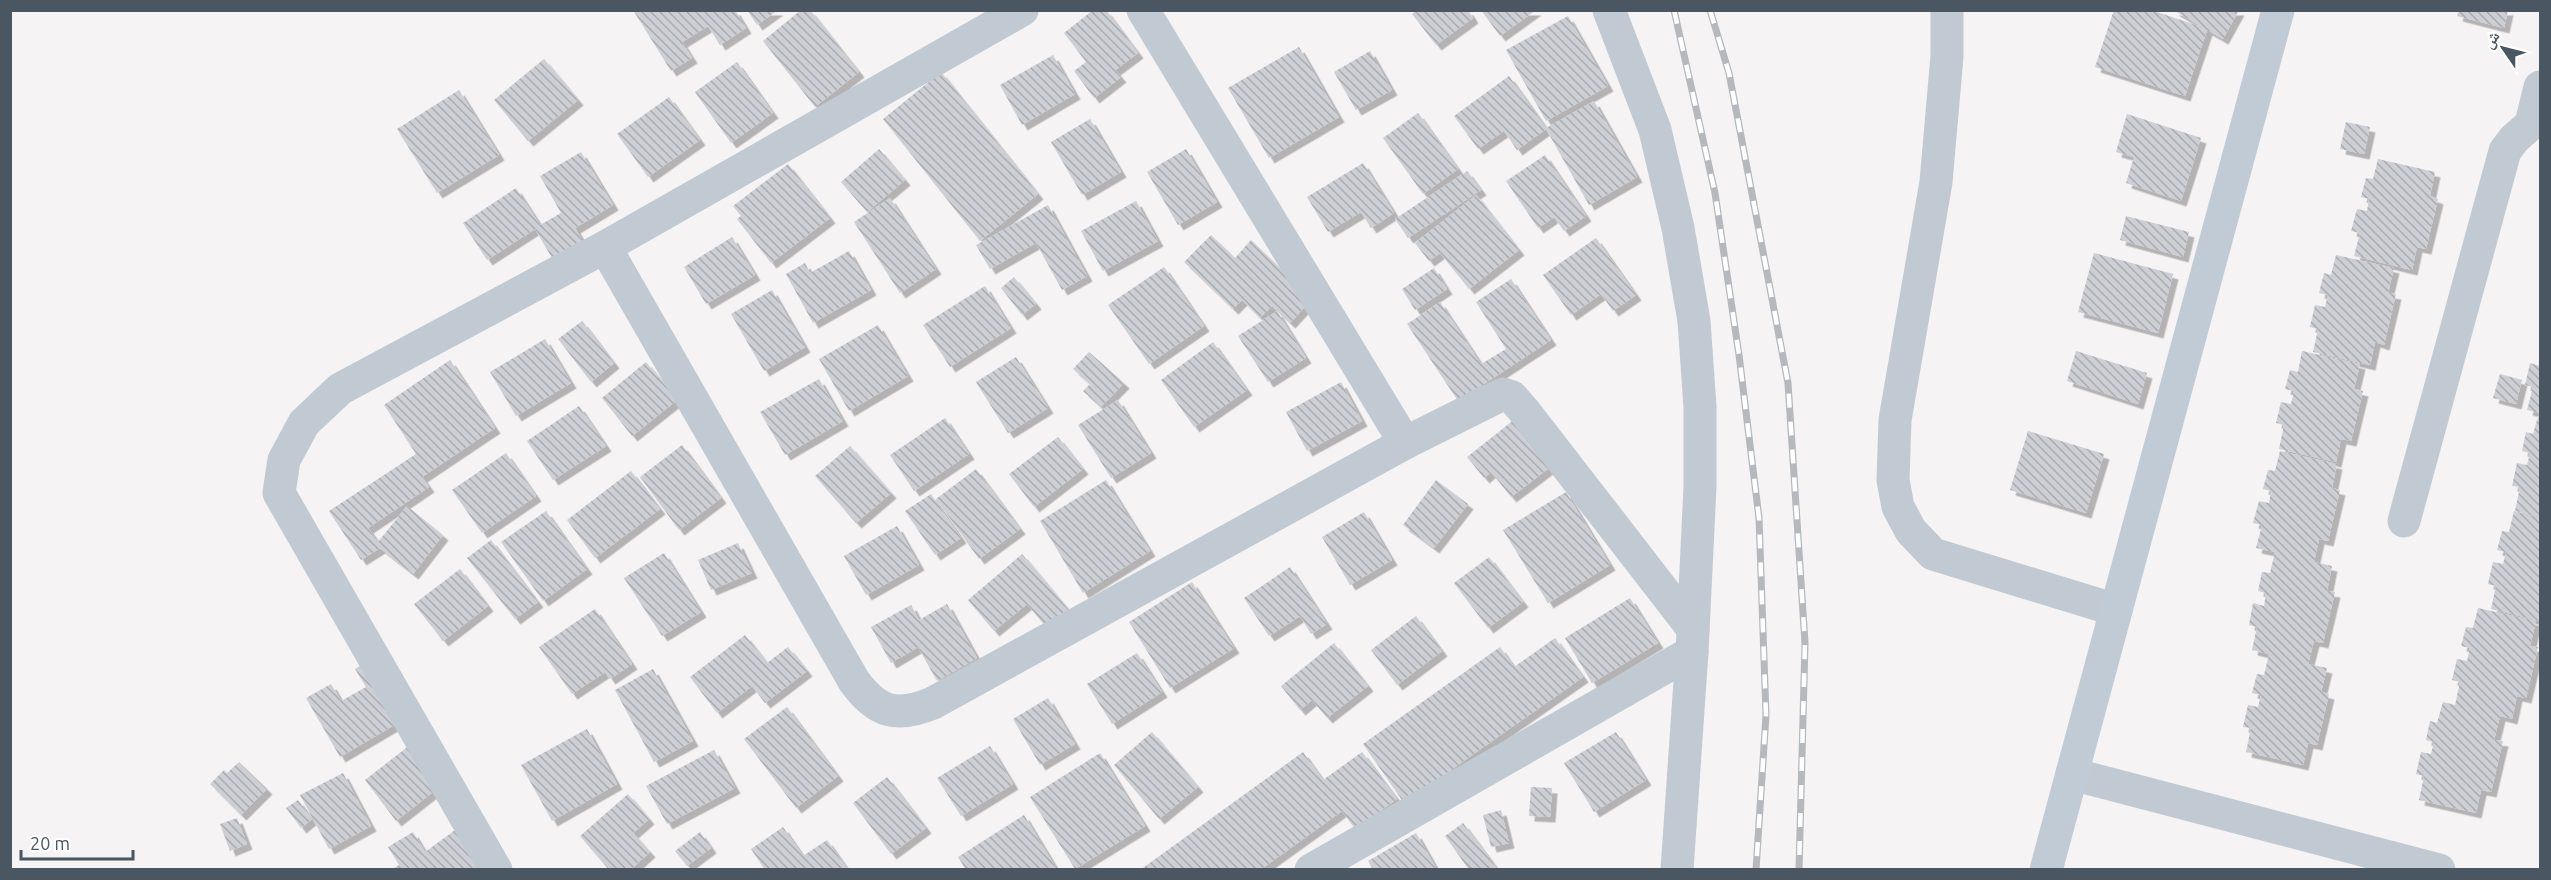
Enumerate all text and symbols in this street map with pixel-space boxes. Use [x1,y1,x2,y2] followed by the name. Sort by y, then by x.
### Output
[2473,18,2533,78] north arrow
[2478,27,2504,52] text: ش
[21,823,134,861] scale bar
[30,833,70,853] text: 20 m

